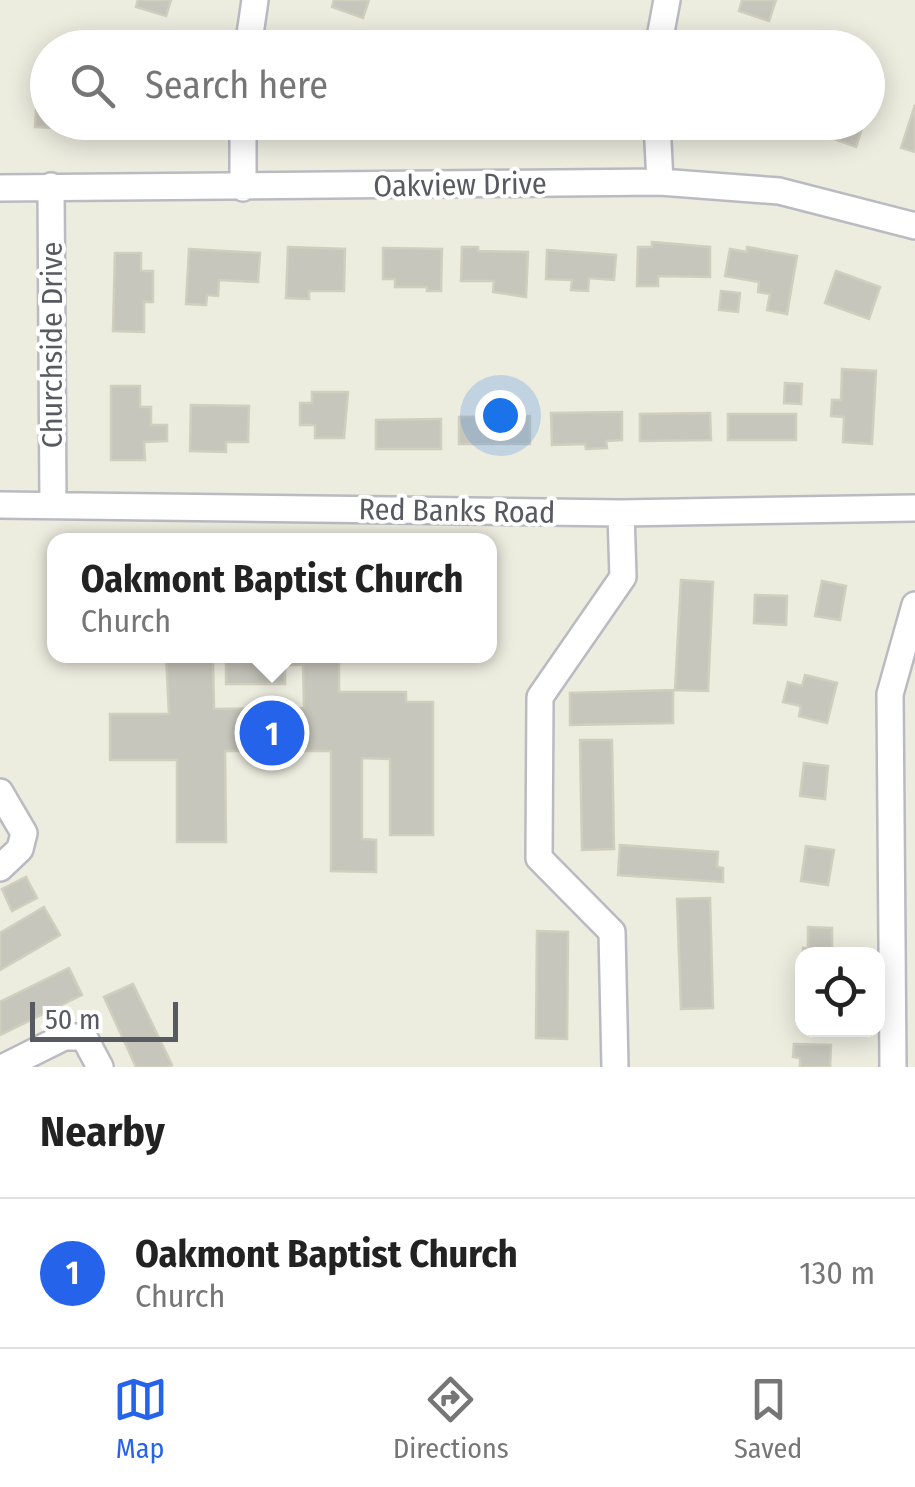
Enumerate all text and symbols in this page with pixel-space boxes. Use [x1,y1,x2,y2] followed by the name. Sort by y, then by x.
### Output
[30,30,885,140] search box
[65,58,120,113] icon: search
[145,62,328,108] text: Search here
[373,165,547,205] street label: Oakview Drive
[34,242,70,448] street label: Churchside Drive
[475,390,526,441] your location
[358,491,556,531] street label: Red Banks Road
[47,533,497,663] popup
[81,556,463,602] text: Oakmont Baptist Church
[81,602,171,640] text: Church
[240,696,304,770] pin: 1
[795,947,885,1037] map controls
[795,947,885,1037] button: locate
[30,997,178,1042] scale bar
[45,1003,101,1036] text: 50 m
[40,1107,165,1157] text: Nearby
[135,1231,518,1277] text: Oakmont Baptist Church
[66,1254,79,1292] text: 1
[799,1254,875,1292] text: 130 m
[135,1277,225,1315] text: Church
[113,1372,168,1465] tab: Map
[393,1372,509,1465] tab: Directions
[734,1372,802,1465] tab: Saved

